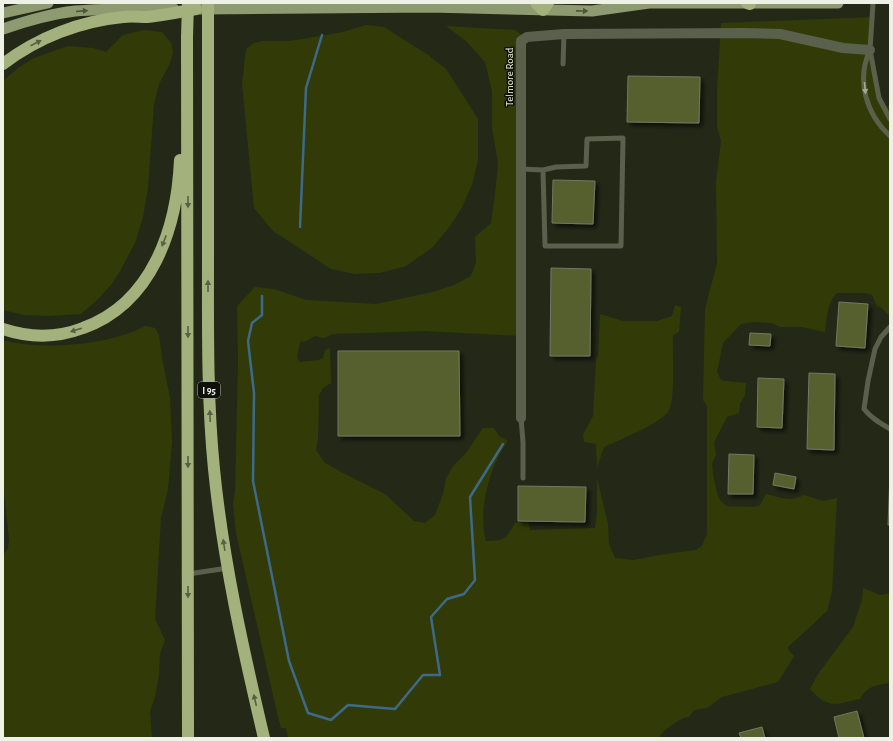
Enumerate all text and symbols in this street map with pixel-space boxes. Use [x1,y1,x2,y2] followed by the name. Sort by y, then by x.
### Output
[76,7,88,14] one-way arrow
[576,7,588,14] one-way arrow
[30,40,42,46] one-way arrow
[504,47,515,106] street label: Telmore Road
[861,82,868,94] one-way arrow
[185,196,191,209] one-way arrow
[160,236,166,248] one-way arrow
[205,279,211,292] one-way arrow
[185,326,191,339] one-way arrow
[70,327,82,333] one-way arrow
[198,382,220,398] road number: I 95
[207,409,213,422] one-way arrow
[185,456,191,469] one-way arrow
[221,539,227,551] one-way arrow
[185,586,191,599] one-way arrow
[251,694,257,706] one-way arrow

